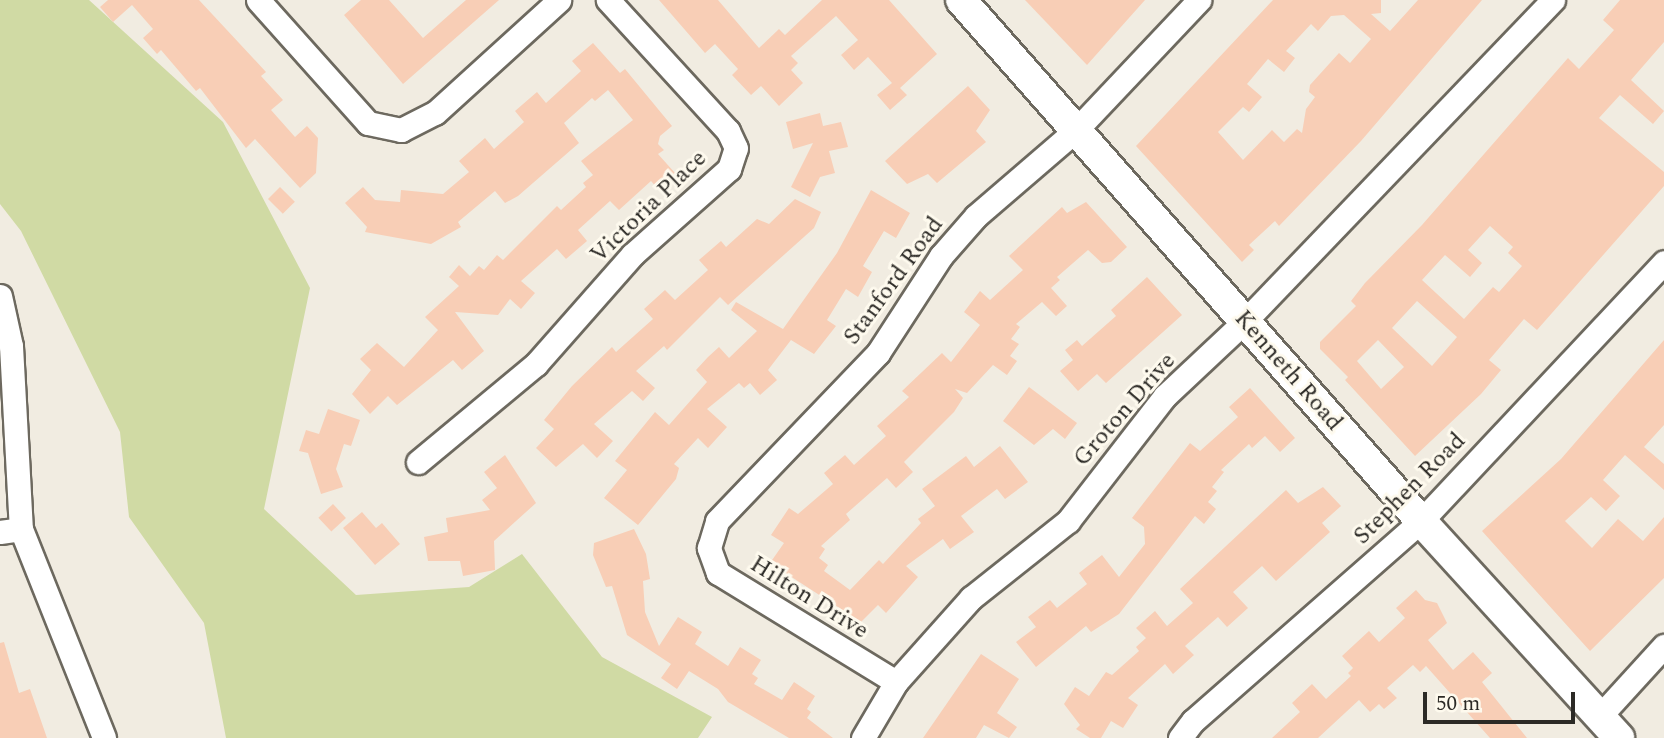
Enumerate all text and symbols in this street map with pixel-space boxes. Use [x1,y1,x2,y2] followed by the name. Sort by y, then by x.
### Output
[585,144,713,270] street label: Victoria Place
[838,211,950,351] street label: Stanford Road
[1228,305,1348,437] street label: Kenneth Road
[1068,347,1182,473] street label: Groton Drive
[1348,427,1472,551] street label: Stephen Road
[744,550,874,646] street label: Hilton Drive
[1426,678,1578,722] scale bar
[1436,688,1480,720] text: 50 m

